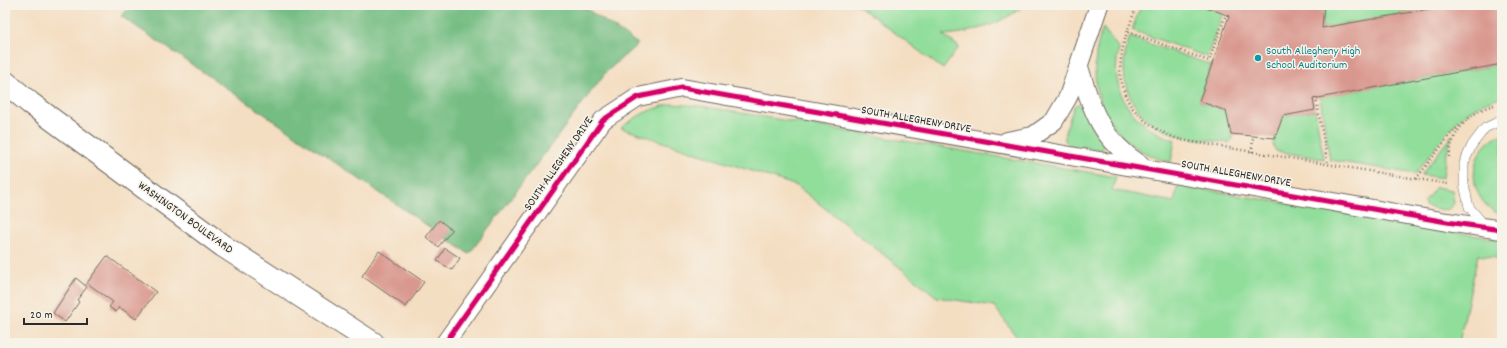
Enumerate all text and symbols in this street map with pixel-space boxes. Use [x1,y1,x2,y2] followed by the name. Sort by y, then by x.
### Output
[1266,43,1360,74] place label: South Allegheny High School Auditorium
[1253,53,1263,63] marker: South Allegheny High School Auditorium
[860,102,973,138] street label: SOUTH ALLEGHENY DRIVE
[520,113,598,214] street label: SOUTH ALLEGHENY DRIVE
[1180,156,1293,192] street label: SOUTH ALLEGHENY DRIVE
[134,178,236,258] street label: WASHINGTON BOULEVARD
[24,300,87,326] scale bar
[30,307,53,324] text: 20 m

